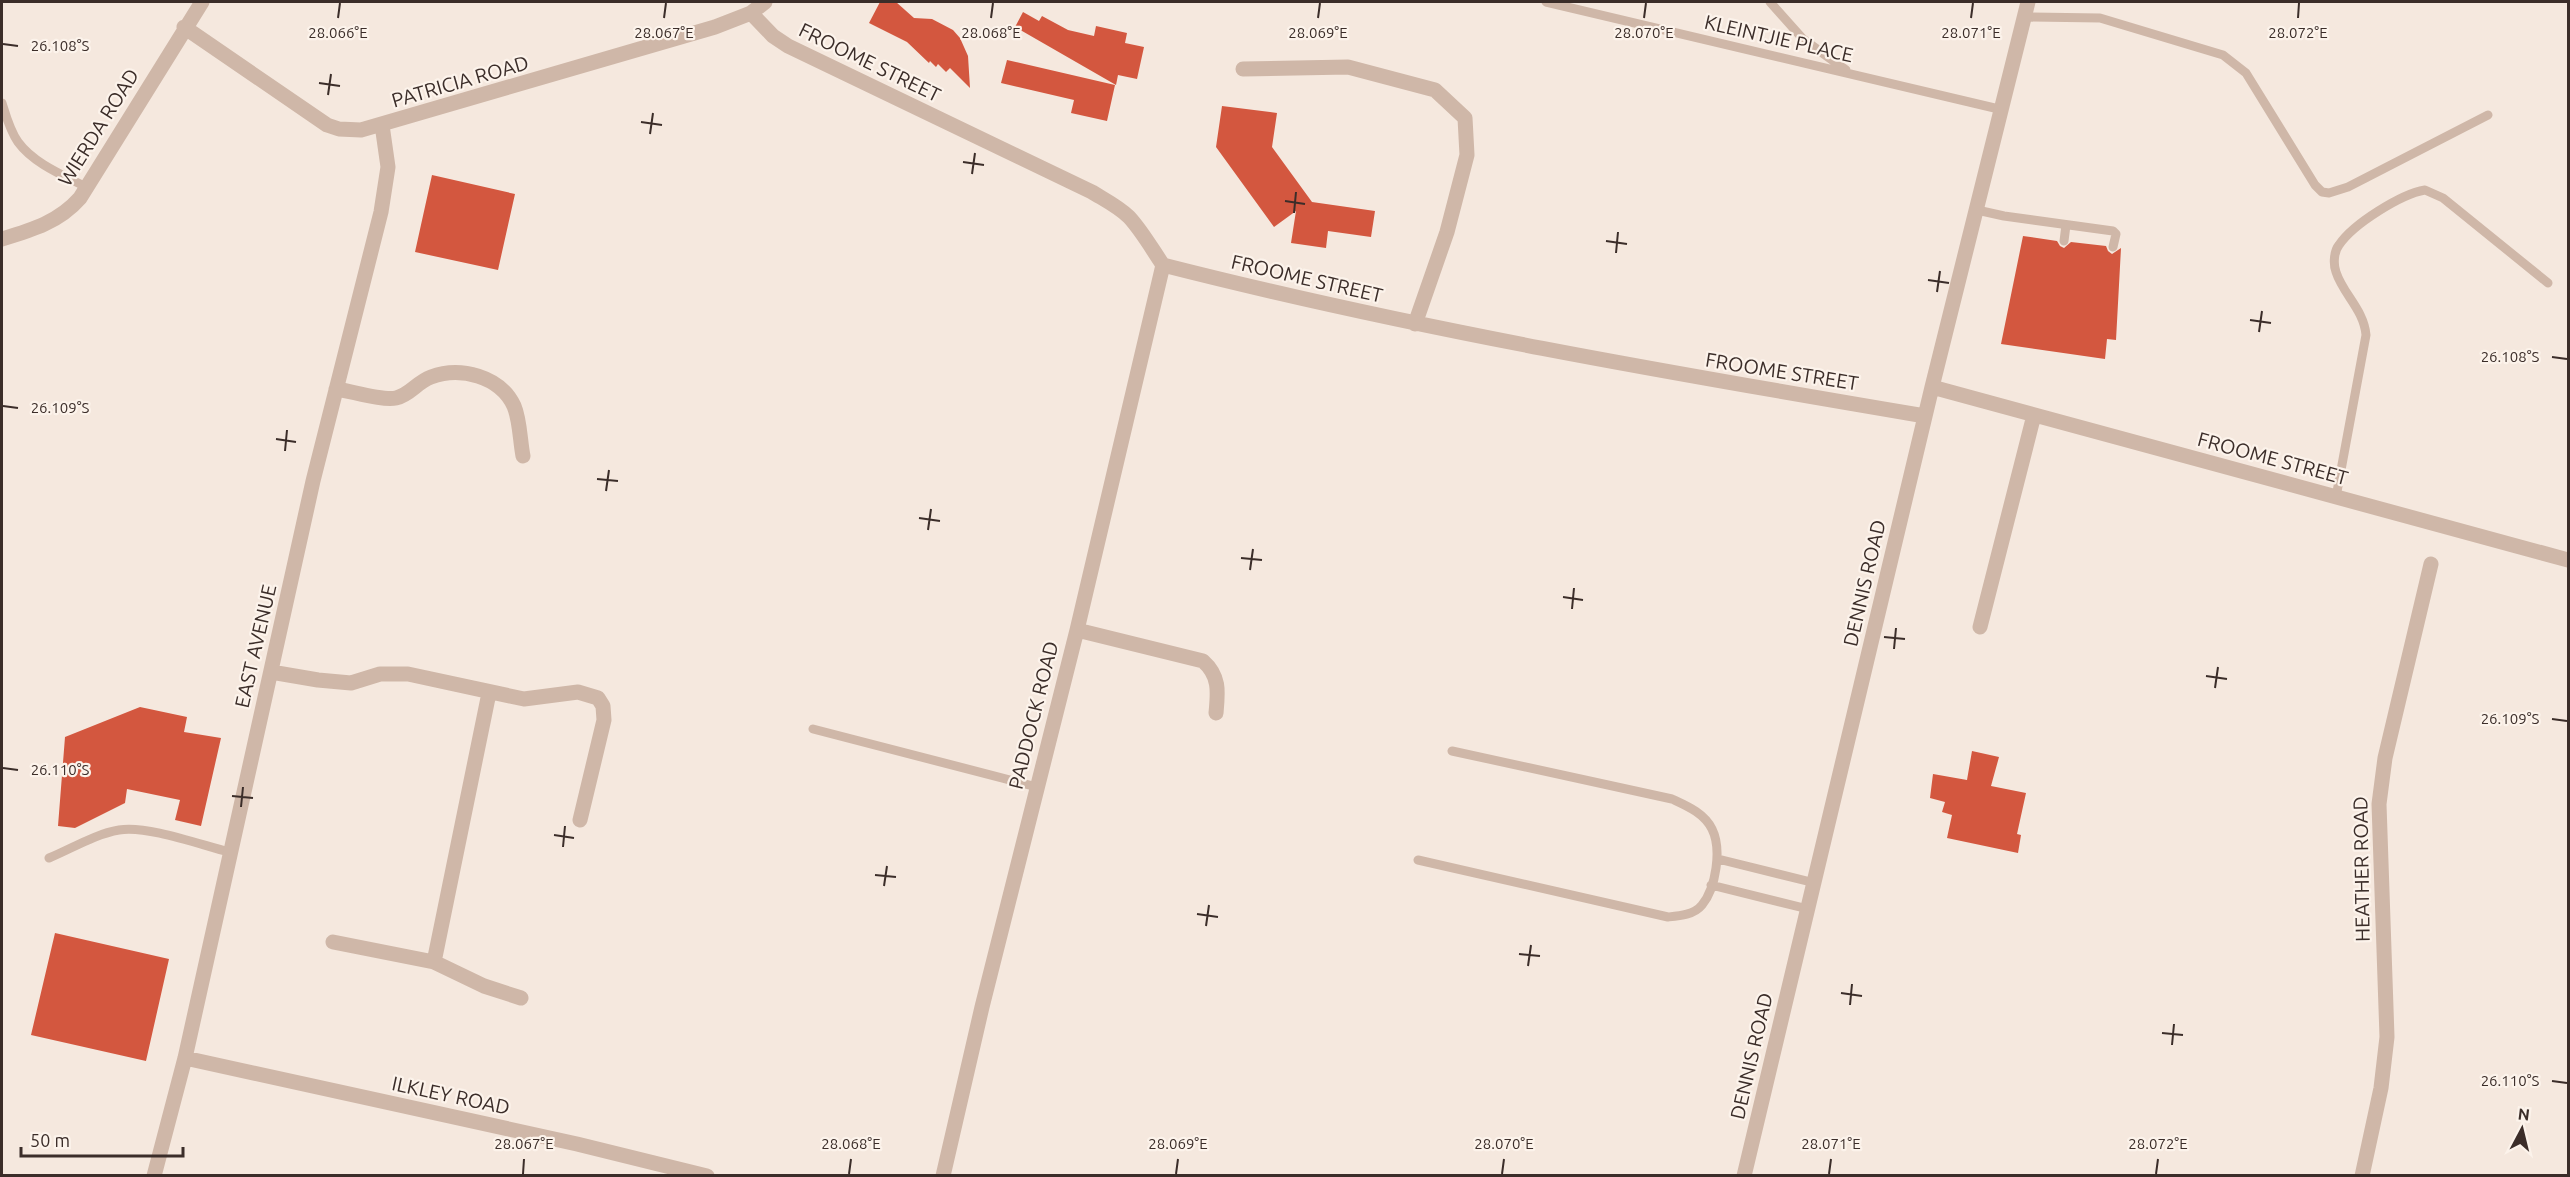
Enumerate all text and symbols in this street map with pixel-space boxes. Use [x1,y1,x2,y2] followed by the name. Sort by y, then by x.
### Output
[1702,10,1856,66] street label: KLEINTJIE PLACE
[795,18,945,106] street label: FROOME STREET
[308,24,368,41] text: 28.066°E
[634,24,694,41] text: 28.067°E
[961,24,1021,41] text: 28.068°E
[1288,24,1348,41] text: 28.069°E
[1614,24,1674,41] text: 28.070°E
[1941,24,2001,41] text: 28.071°E
[2268,24,2328,41] text: 28.072°E
[31,37,89,54] text: 26.108°S
[389,50,531,112] street label: PATRICIA ROAD
[53,64,143,190] street label: WIERDA ROAD
[1229,249,1385,307] street label: FROOME STREET
[1704,348,1860,394] street label: FROOME STREET
[2481,348,2539,365] text: 26.108°S
[31,399,89,416] text: 26.109°S
[2195,427,2351,489] street label: FROOME STREET
[1838,518,1890,648] street label: DENNIS ROAD
[230,582,280,710] street label: EAST AVENUE
[1003,639,1063,791] street label: PADDOCK ROAD
[2481,710,2539,727] text: 26.109°S
[31,761,89,778] text: 26.110°S
[2348,796,2374,942] street label: HEATHER ROAD
[1725,991,1777,1121] street label: DENNIS ROAD
[390,1071,512,1119] street label: ILKLEY ROAD
[2481,1072,2539,1089] text: 26.110°S
[2492,1099,2552,1159] north arrow
[2517,1104,2531,1124] text: N
[21,1120,183,1158] scale bar
[30,1130,70,1150] text: 50 m
[494,1135,554,1152] text: 28.067°E
[821,1135,881,1152] text: 28.068°E
[1148,1135,1208,1152] text: 28.069°E
[1474,1135,1534,1152] text: 28.070°E
[1801,1135,1861,1152] text: 28.071°E
[2128,1135,2188,1152] text: 28.072°E

